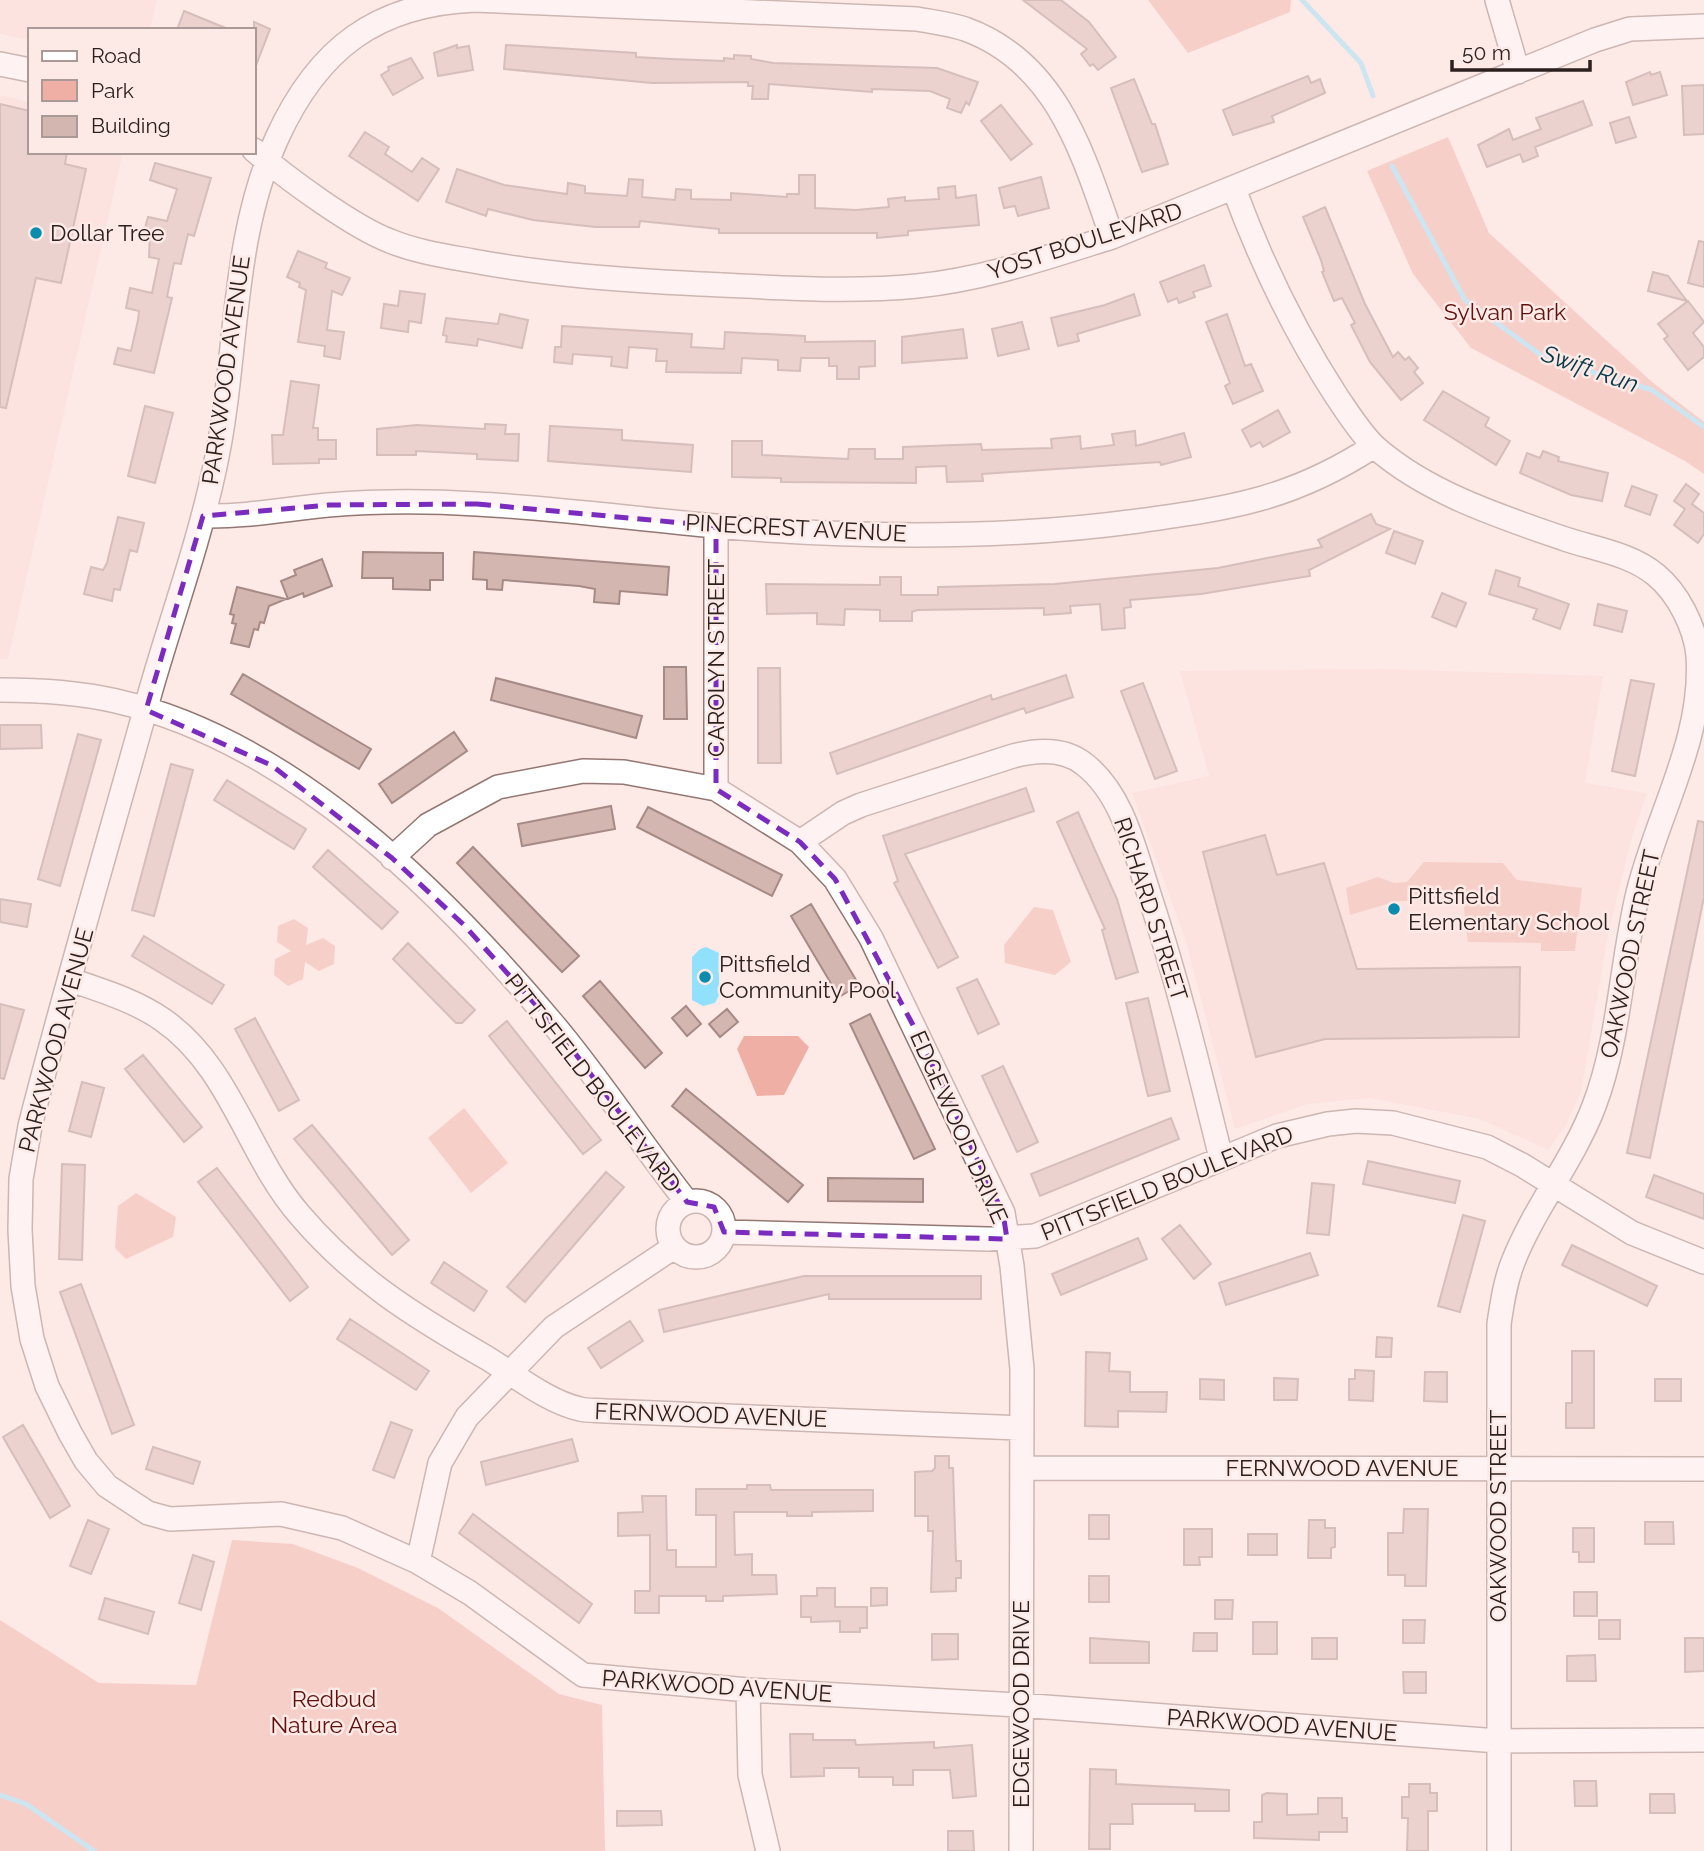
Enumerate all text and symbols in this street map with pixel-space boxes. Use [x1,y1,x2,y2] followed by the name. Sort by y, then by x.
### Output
[28,28,256,154] legend
[1452,28,1590,72] scale bar
[1462,40,1511,65] text: 50 m
[91,43,141,68] text: Road
[91,78,134,103] text: Park
[91,113,171,138] text: Building
[984,196,1186,285] street label: YOST BOULEVARD
[50,219,165,246] place label: Dollar Tree
[28,225,44,241] marker: Dollar Tree
[196,254,255,486] street label: PARKWOOD AVENUE
[1444,298,1566,325] park label: Sylvan Park
[1537,338,1642,399] water label: Swift Run
[685,508,907,547] street label: PINECREST AVENUE
[702,559,729,757] street label: CAROLYN STREET
[1109,814,1194,1004] street label: RICHARD STREET
[1594,847,1665,1061] street label: OAKWOOD STREET
[1408,882,1610,935] place label: Pittsfield Elementary School
[1386,901,1402,917] marker: Pittsfield Elementary School
[13,925,98,1155] street label: PARKWOOD AVENUE
[719,950,897,1003] place label: Pittsfield Community Pool
[500,968,687,1197] street label: PITTSFIELD BOULEVARD
[697,969,713,985] marker: Pittsfield Community Pool
[905,1026,1014,1227] street label: EDGEWOOD DRIVE
[1037,1120,1297,1246] street label: PITTSFIELD BOULEVARD
[594,1397,828,1432] street label: FERNWOOD AVENUE
[1484,1410,1511,1622] street label: OAKWOOD STREET
[1226,1454,1458,1481] street label: FERNWOOD AVENUE
[1007,1600,1034,1808] street label: EDGEWOOD DRIVE
[601,1664,833,1707] street label: PARKWOOD AVENUE
[270,1685,398,1738] park label: Redbud Nature Area
[1166,1703,1398,1746] street label: PARKWOOD AVENUE

